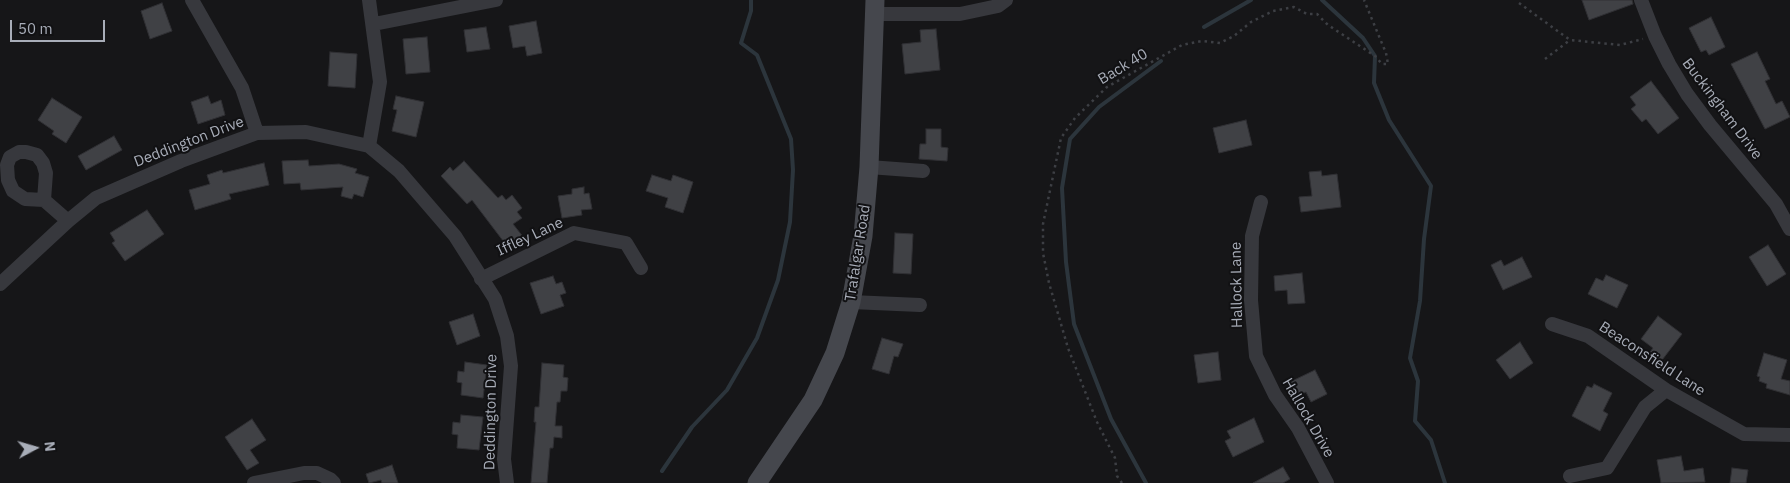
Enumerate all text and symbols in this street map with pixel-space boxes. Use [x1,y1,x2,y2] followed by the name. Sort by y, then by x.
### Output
[12,10,108,42] scale bar
[18,19,53,38] text: 50 m
[1095,45,1151,89] street label: Back 40
[1678,55,1766,163] street label: Buckingham Drive
[131,113,247,171] street label: Deddington Drive
[841,203,875,303] street label: Trafalgar Road
[494,214,566,260] street label: Iffley Lane
[1227,242,1247,328] street label: Hallock Lane
[1596,318,1708,400] street label: Beaconsfield Lane
[481,354,501,470] street label: Deddington Drive
[1278,375,1338,461] street label: Hallock Drive
[10,423,60,473] north arrow
[40,440,59,452] text: N

